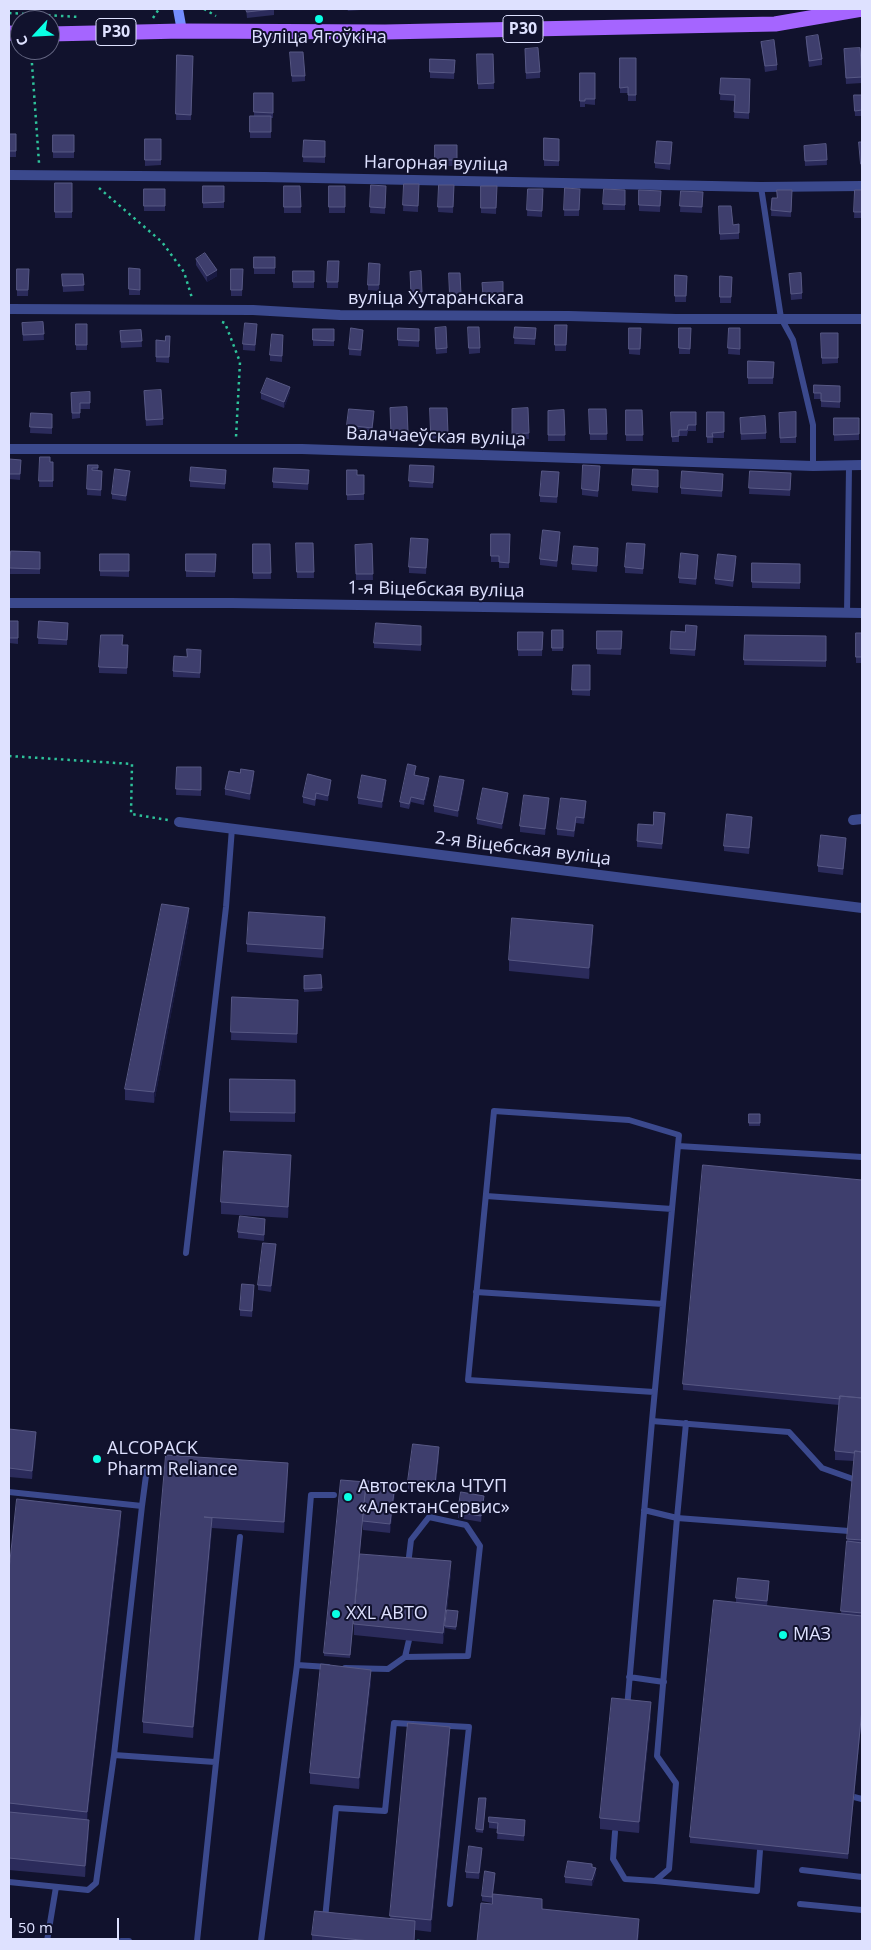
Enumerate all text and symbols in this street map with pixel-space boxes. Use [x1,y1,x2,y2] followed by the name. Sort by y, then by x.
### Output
[10,10,60,60] north arrow
[313,13,325,25] marker: Вуліца Ягоўкіна
[503,15,543,42] road number: Р30
[96,18,136,46] road number: Р30
[251,27,387,49] place label: Вуліца Ягоўкіна
[11,33,32,49] text: С
[364,152,508,176] street label: Нагорная вуліца
[348,288,524,310] street label: вуліца Хутаранскага
[346,423,526,451] street label: Валачаеўская вуліца
[347,578,525,602] street label: 1-я Віцебская вуліца
[434,827,612,871] street label: 2-я Віцебская вуліца
[107,1438,238,1480] place label: ALCOPACK Pharm Reliance
[91,1453,103,1465] marker: ALCOPACK Pharm Reliance
[358,1476,510,1518] place label: Автостекла ЧТУП «АлектанСервис»
[342,1491,354,1503] marker: Автостекла ЧТУП «АлектанСервис»
[346,1603,428,1625] place label: XXL АВТО
[330,1608,342,1620] marker: XXL АВТО
[793,1624,831,1646] place label: МАЗ
[777,1629,789,1641] marker: МАЗ
[12,1908,121,1940] scale bar
[18,1917,53,1937] text: 50 m

